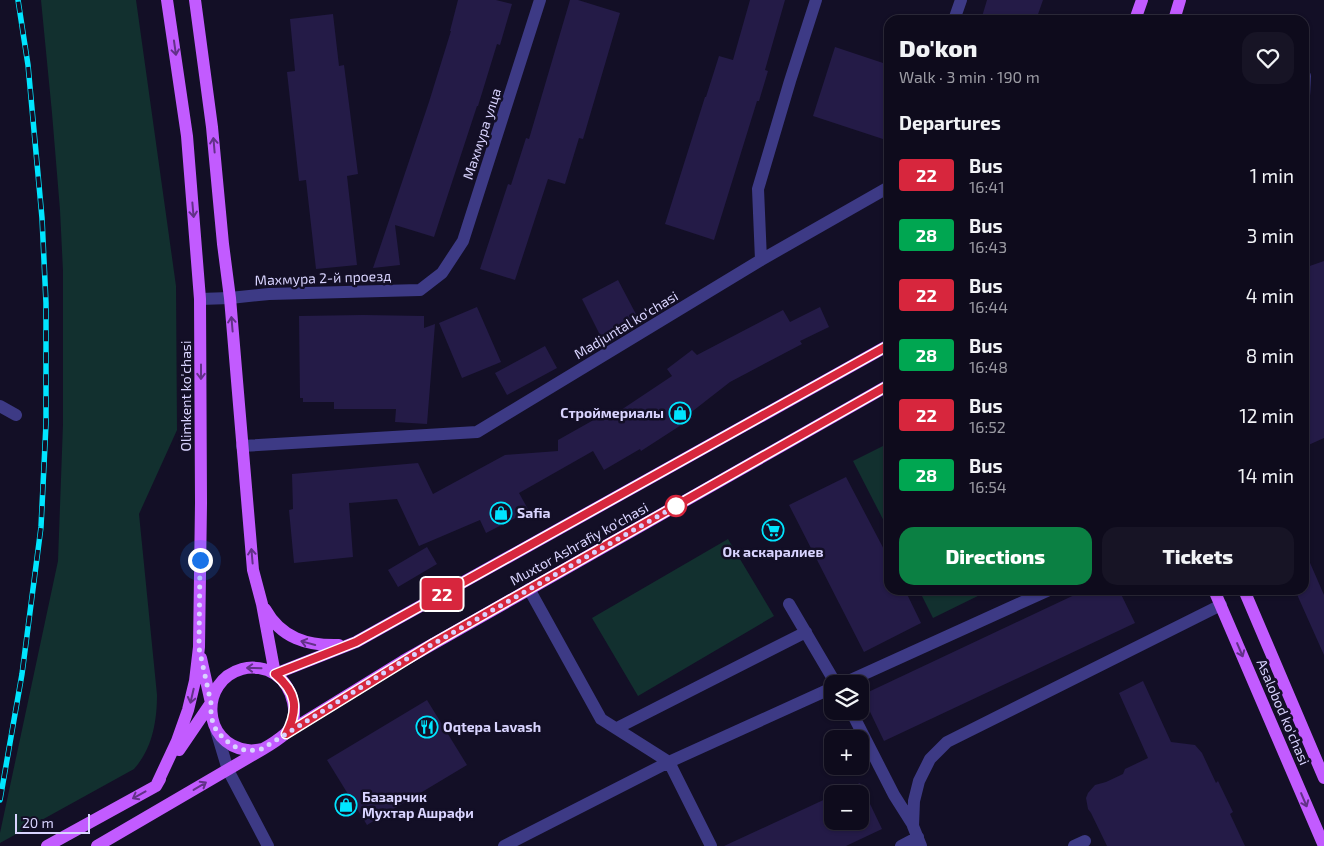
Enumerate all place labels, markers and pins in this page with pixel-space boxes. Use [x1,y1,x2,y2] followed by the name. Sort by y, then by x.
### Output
[668,401,692,425] shop icon: Строймериалы
[560,404,664,421] place label: Строймериалы
[665,495,687,517] unlabelled marker
[489,501,513,525] shop icon: Safia
[517,504,551,521] place label: Safia
[761,518,785,542] supermarket icon: Ок аскаралиев
[723,543,823,560] place label: Ок аскаралиев
[415,715,439,739] restaurant icon: Oqtepa Lavash
[443,718,541,735] place label: Oqtepa Lavash
[362,788,474,821] place label: Базарчик Мухтар Ашрафи
[334,793,358,817] shop icon: Базарчик Мухтар Ашрафи

